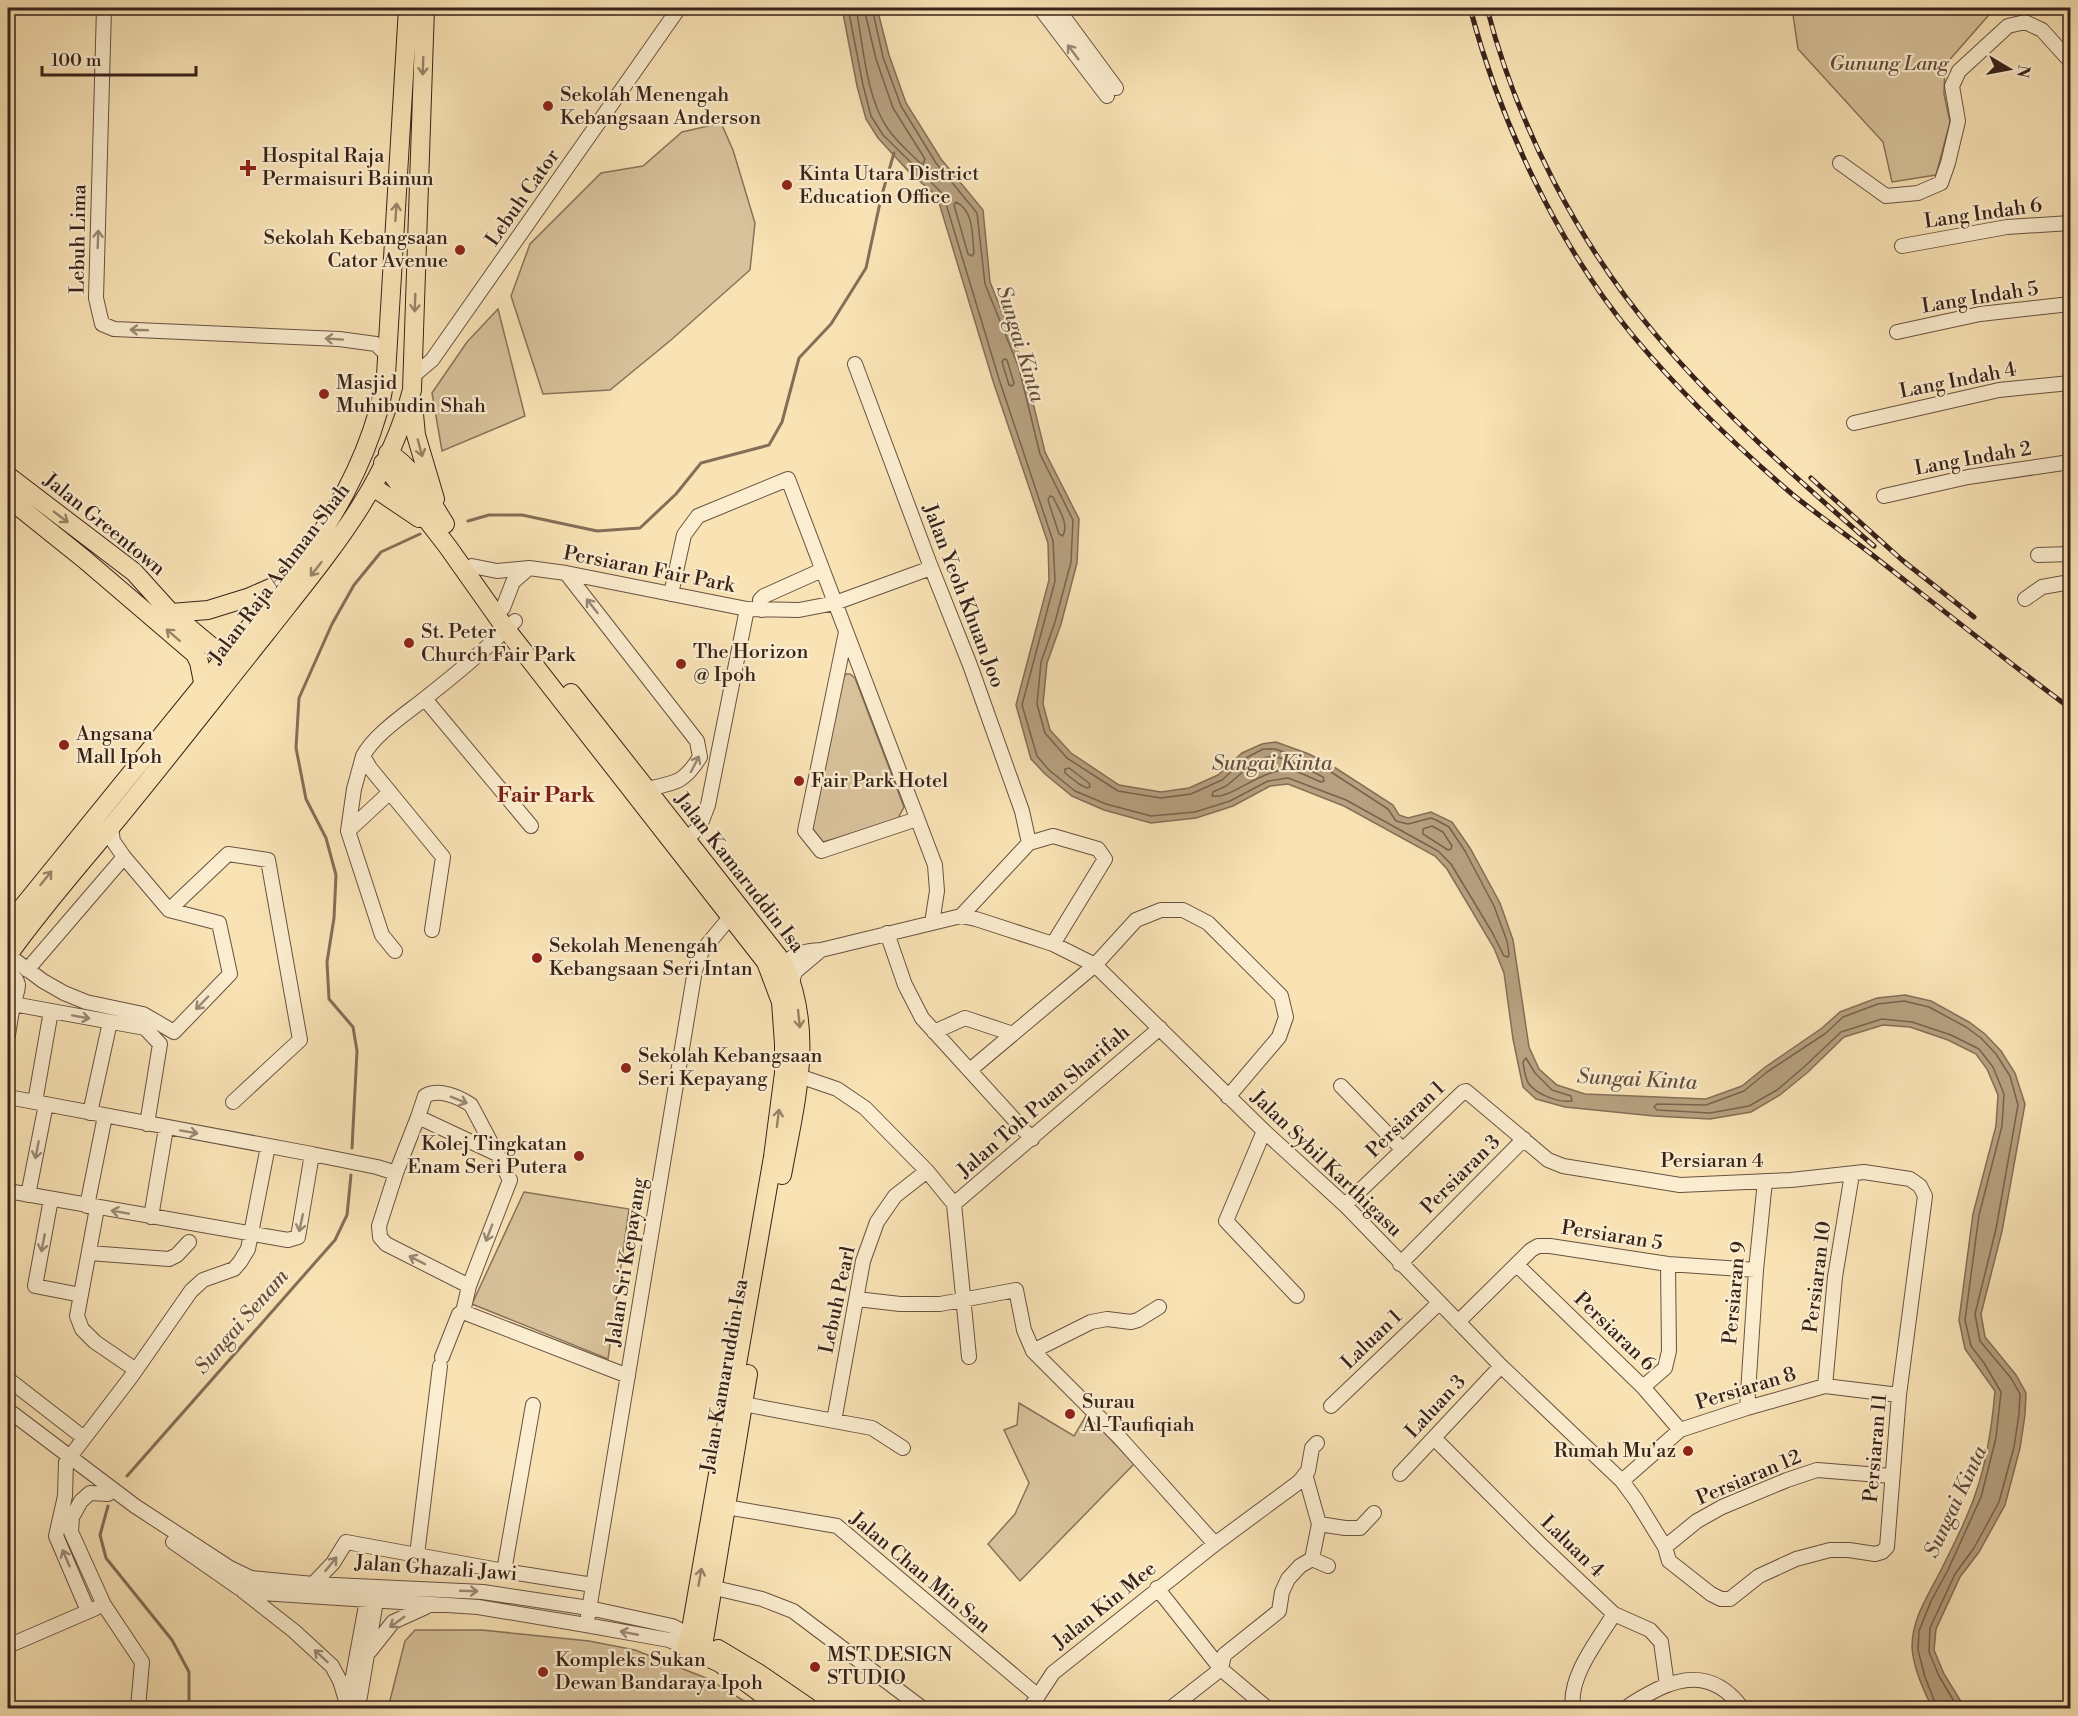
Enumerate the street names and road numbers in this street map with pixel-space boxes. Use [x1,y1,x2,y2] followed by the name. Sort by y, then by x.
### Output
[480,144,566,251] street label: Lebuh Cator
[66,183,92,294] street label: Lebuh Lima
[1922,193,2044,235] street label: Lang Indah 6
[1920,276,2040,320] street label: Lang Indah 5
[1897,357,2019,405] street label: Lang Indah 4
[1913,436,2033,482] street label: Lang Indah 2
[37,468,170,582] street label: Jalan Greentown
[203,479,356,670] street label: Jalan Raja Ashman Shah
[916,500,1010,691] street label: Jalan Yeoh Khuan Joo
[561,541,738,599] street label: Persiaran Fair Park
[668,787,810,959] street label: Jalan Kamaruddin Isa
[952,1020,1135,1184] street label: Jalan Toh Puan Sharifah
[1361,1076,1451,1164] street label: Persiaran 1
[1244,1085,1407,1243] street label: Jalan Sybil Karthigasu
[1416,1130,1506,1220] street label: Persiaran 3
[1660,1149,1764,1174] street label: Persiaran 4
[601,1175,653,1349] street label: Jalan Sri Kepayang
[1559,1216,1665,1256] street label: Persiaran 5
[1799,1220,1837,1334] street label: Persiaran 10
[1718,1240,1752,1346] street label: Persiaran 9
[814,1244,862,1356] street label: Lebuh Pearl
[695,1276,755,1476] street label: Jalan Kamaruddin Isa
[1568,1287,1660,1377] street label: Persiaran 6
[1336,1305,1408,1375] street label: Laluan 1
[1693,1362,1799,1416] street label: Persiaran 8
[1400,1370,1472,1444] street label: Laluan 3
[1859,1392,1893,1503] street label: Persiaran 11
[1693,1445,1805,1511] street label: Persiaran 12
[844,1506,996,1639] street label: Jalan Chan Min San
[1535,1511,1609,1583] street label: Laluan 4
[353,1551,518,1587] street label: Jalan Ghazali Jawi
[1047,1557,1162,1656] street label: Jalan Kin Mee

